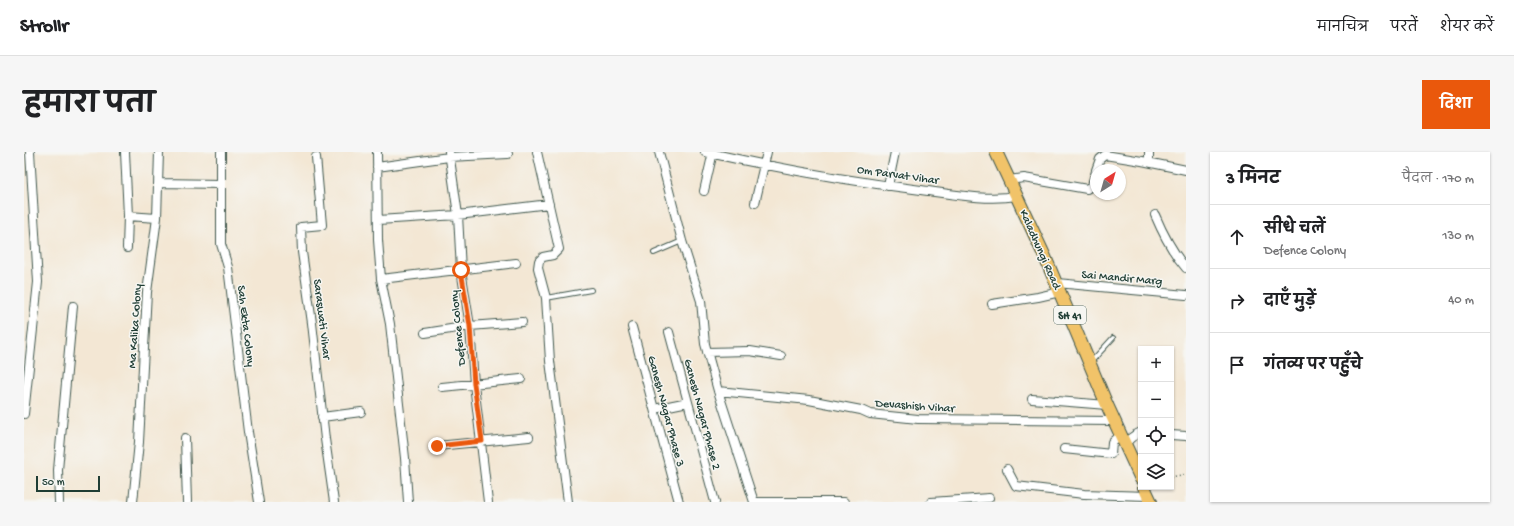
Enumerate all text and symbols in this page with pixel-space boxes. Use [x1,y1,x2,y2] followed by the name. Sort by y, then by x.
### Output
[20,16,68,39] text: Strollr
[1317,20,1368,37] text: मानचित्र
[1390,20,1418,37] text: परतें
[1440,20,1494,37] text: शेयर करें
[1422,80,1490,129] button: दिशा
[24,90,155,123] text: हमारा पता
[856,163,941,189] street label: Om Parvat Vihar
[1090,164,1126,200] north arrow
[1226,170,1280,190] text: 3 मिनट
[1402,172,1474,187] text: पैदल · 170 m
[1015,208,1063,293] street label: Kaladhungi Road
[1264,221,1325,239] text: सीधे चलें
[1226,226,1248,248] icon: ahead
[1442,229,1474,244] text: 130 m
[1264,244,1346,259] text: Defence Colony
[452,261,470,279] route start
[1081,268,1163,290] street label: Sai Mandir Marg
[309,278,333,362] street label: Saraswati Vihar
[126,283,146,369] street label: Ma Kalika Colony
[233,285,257,368] street label: Sah Ekta Colony
[448,289,470,367] street label: Defence Colony
[1226,290,1248,312] icon: right
[1264,293,1316,311] text: दाएँ मुड़ें
[1448,293,1474,308] text: 40 m
[1054,306,1086,324] road number: SH 41
[1138,346,1174,490] map controls
[1138,346,1174,382] button: +
[644,354,687,469] street label: Ganesh Nagar Phase 3
[1226,354,1248,376] icon: arrive
[1264,357,1362,375] text: गंतव्य पर पहुँचे
[680,358,723,471] street label: Ganesh Nagar Phase 2
[1138,382,1174,418] button: −
[874,397,957,417] street label: Devashish Vihar
[1138,418,1174,454] button: locate
[428,437,446,455] route end
[1138,454,1174,490] button: layers
[36,474,100,493] scale bar
[42,477,64,489] text: 50 m

